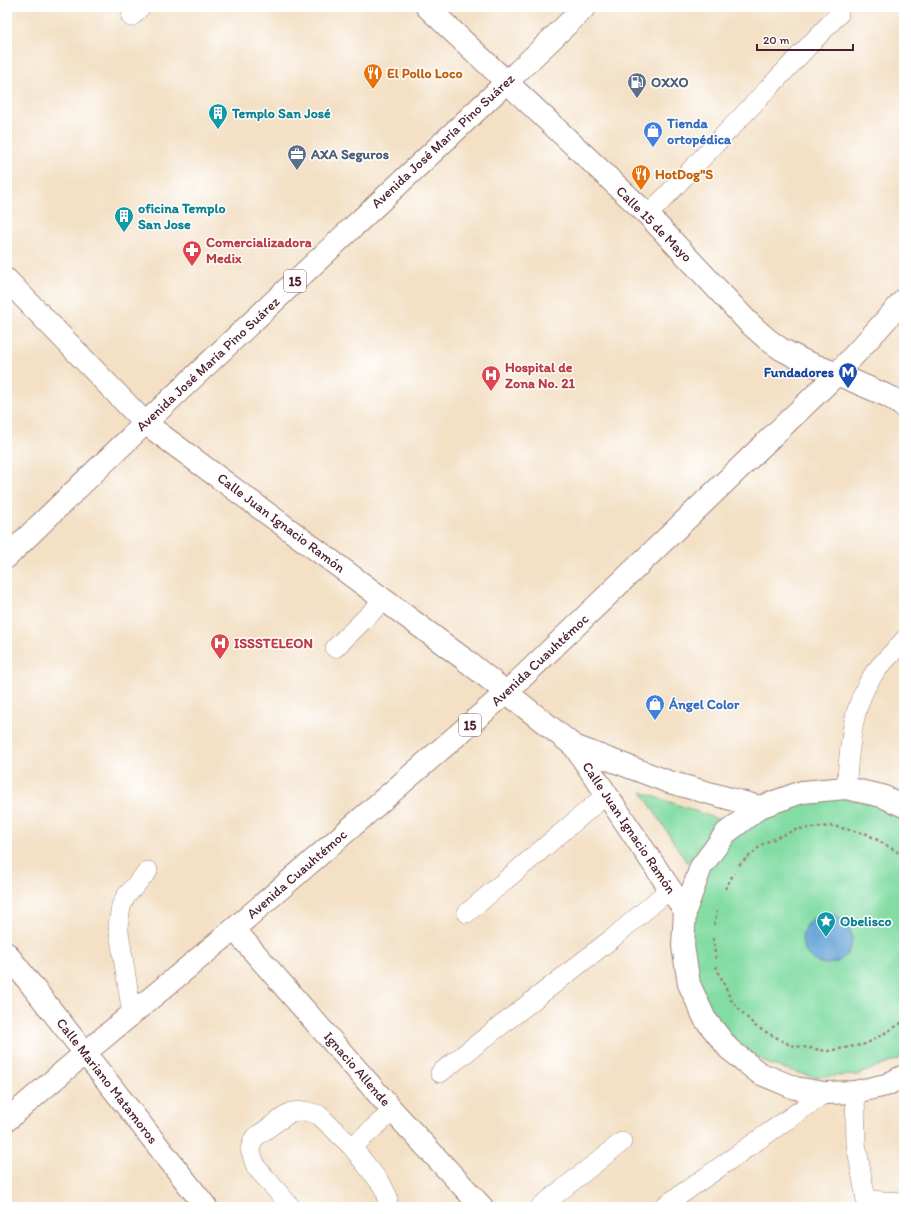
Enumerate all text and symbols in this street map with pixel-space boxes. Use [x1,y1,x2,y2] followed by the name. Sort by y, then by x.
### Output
[757,26,853,52] scale bar
[763,33,790,47] text: 20 m
[362,62,384,90] restaurant icon: El Pollo Loco
[387,65,463,82] place label: El Pollo Loco
[368,70,519,212] street label: Avenida José María Pino Suárez
[626,71,648,99] fuel station icon: OXXO
[651,74,689,91] place label: OXXO
[207,102,229,130] building icon: Templo San José
[231,105,331,122] place label: Templo San José
[666,115,732,148] place label: Tienda ortopédica
[642,120,664,148] shop icon: Tienda ortopédica
[286,143,308,171] office icon: AXA Seguros
[310,146,389,163] place label: AXA Seguros
[630,163,652,191] restaurant icon: HotDog"S
[655,166,713,183] place label: HotDog"S
[612,182,696,266] street label: Calle 15 de Mayo
[138,200,226,233] place label: oficina Templo San Jose
[113,205,135,233] building icon: oficina Templo San Jose
[206,234,312,267] place label: Comercializadora Medix
[181,239,203,267] pharmacy icon: Comercializadora Medix
[284,270,306,292] road number: 15
[133,293,284,435] street label: Avenida José María Pino Suárez
[505,359,576,392] place label: Hospital de Zona No. 21
[837,361,859,389] metro station icon: Fundadores
[480,364,502,392] hospital icon: Hospital de Zona No. 21
[764,364,834,381] place label: Fundadores
[214,469,349,577] street label: Calle Juan Ignacio Ramón
[488,610,593,710] street label: Avenida Cuauhtémoc
[209,632,231,660] hospital icon: ISSSTELEON
[234,635,313,652] place label: ISSSTELEON
[644,693,666,721] shop icon: Ángel Color
[668,696,740,713] place label: Ángel Color
[459,714,481,736] road number: 15
[578,759,680,898] street label: Calle Juan Ignacio Ramón
[243,826,351,922] street label: Avenida Cuauhtémoc
[815,910,837,938] place icon: Obelisco
[840,913,892,930] place label: Obelisco
[53,1015,161,1147] street label: Calle Mariano Matamoros
[320,1028,394,1110] street label: Ignacio Allende

